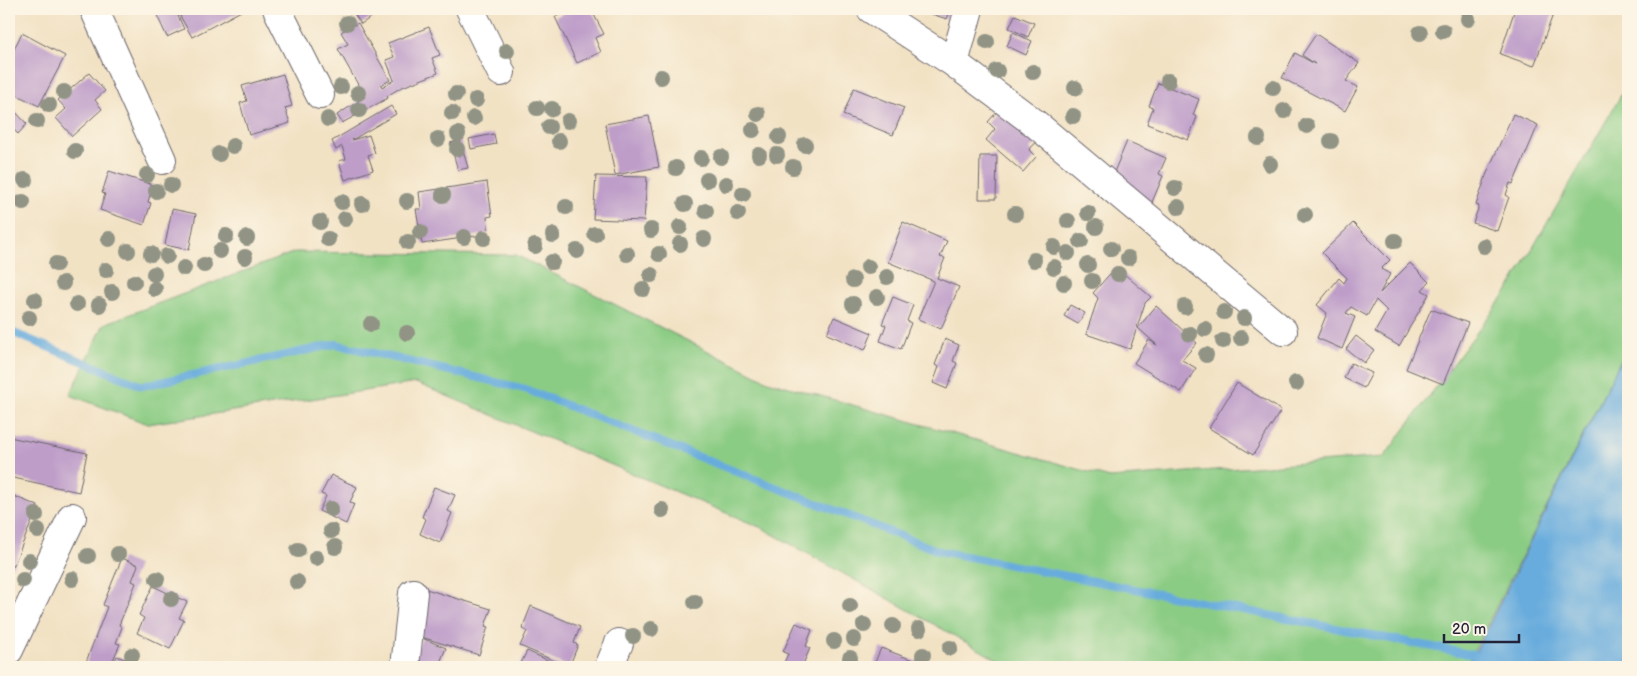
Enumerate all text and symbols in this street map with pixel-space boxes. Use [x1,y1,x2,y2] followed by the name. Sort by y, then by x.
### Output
[1444,611,1520,643] scale bar
[1452,620,1486,639] text: 20 m

